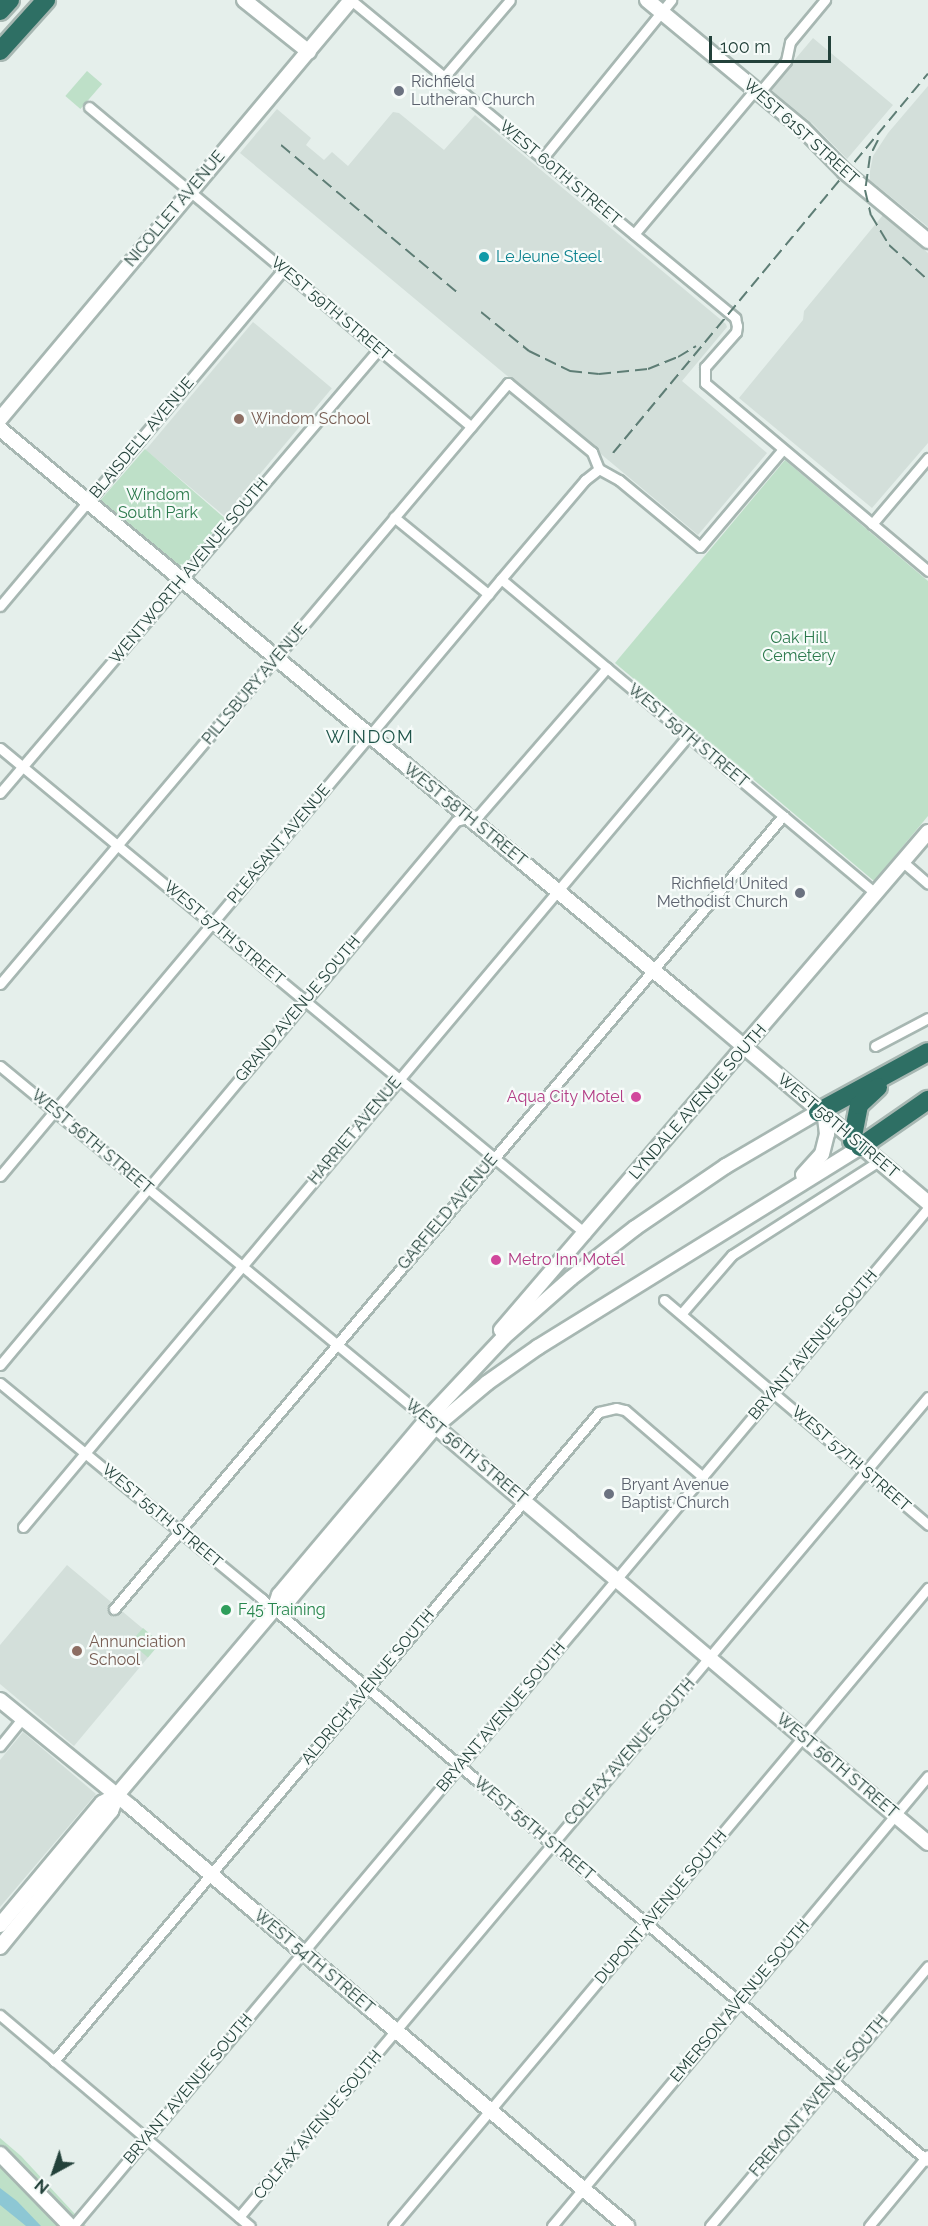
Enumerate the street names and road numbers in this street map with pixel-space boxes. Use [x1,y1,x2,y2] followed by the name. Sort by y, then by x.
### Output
[739,75,863,189] street label: WEST 61ST STREET
[495,116,625,230] street label: WEST 60TH STREET
[121,147,229,271] street label: NICOLLET AVENUE
[267,253,395,365] street label: WEST 59TH STREET
[85,373,199,503] street label: BLAISDELL AVENUE
[105,474,273,668] street label: WENTWORTH AVENUE SOUTH
[198,619,312,749] street label: PILLSBURY AVENUE
[624,680,752,792] street label: WEST 59TH STREET
[400,759,530,871] street label: WEST 58TH STREET
[223,780,335,908] street label: PLEASANT AVENUE
[160,877,288,989] street label: WEST 57TH STREET
[231,932,365,1086] street label: GRAND AVENUE SOUTH
[625,1020,771,1184] street label: LYNDALE AVENUE SOUTH
[773,1070,903,1182] street label: WEST 58TH STREET
[304,1073,406,1189] street label: HARRIET AVENUE
[27,1085,157,1199] street label: WEST 56TH STREET
[394,1150,502,1274] street label: GARFIELD AVENUE
[744,1266,882,1424] street label: BRYANT AVENUE SOUTH
[401,1395,531,1509] street label: WEST 56TH STREET
[787,1402,915,1516] street label: WEST 57TH STREET
[98,1460,226,1572] street label: WEST 55TH STREET
[297,1605,439,1769] street label: ALDRICH AVENUE SOUTH
[432,1638,570,1796] street label: BRYANT AVENUE SOUTH
[561,1674,699,1830] street label: COLFAX AVENUE SOUTH
[772,1709,902,1823] street label: WEST 56TH STREET
[470,1773,598,1885] street label: WEST 55TH STREET
[591,1826,731,1988] street label: DUPONT AVENUE SOUTH
[250,1906,378,2018] street label: WEST 54TH STREET
[666,1916,814,2086] street label: EMERSON AVENUE SOUTH
[119,2010,257,2168] street label: BRYANT AVENUE SOUTH
[745,2011,893,2181] street label: FREMONT AVENUE SOUTH
[250,2046,386,2204] street label: COLFAX AVENUE SOUTH

